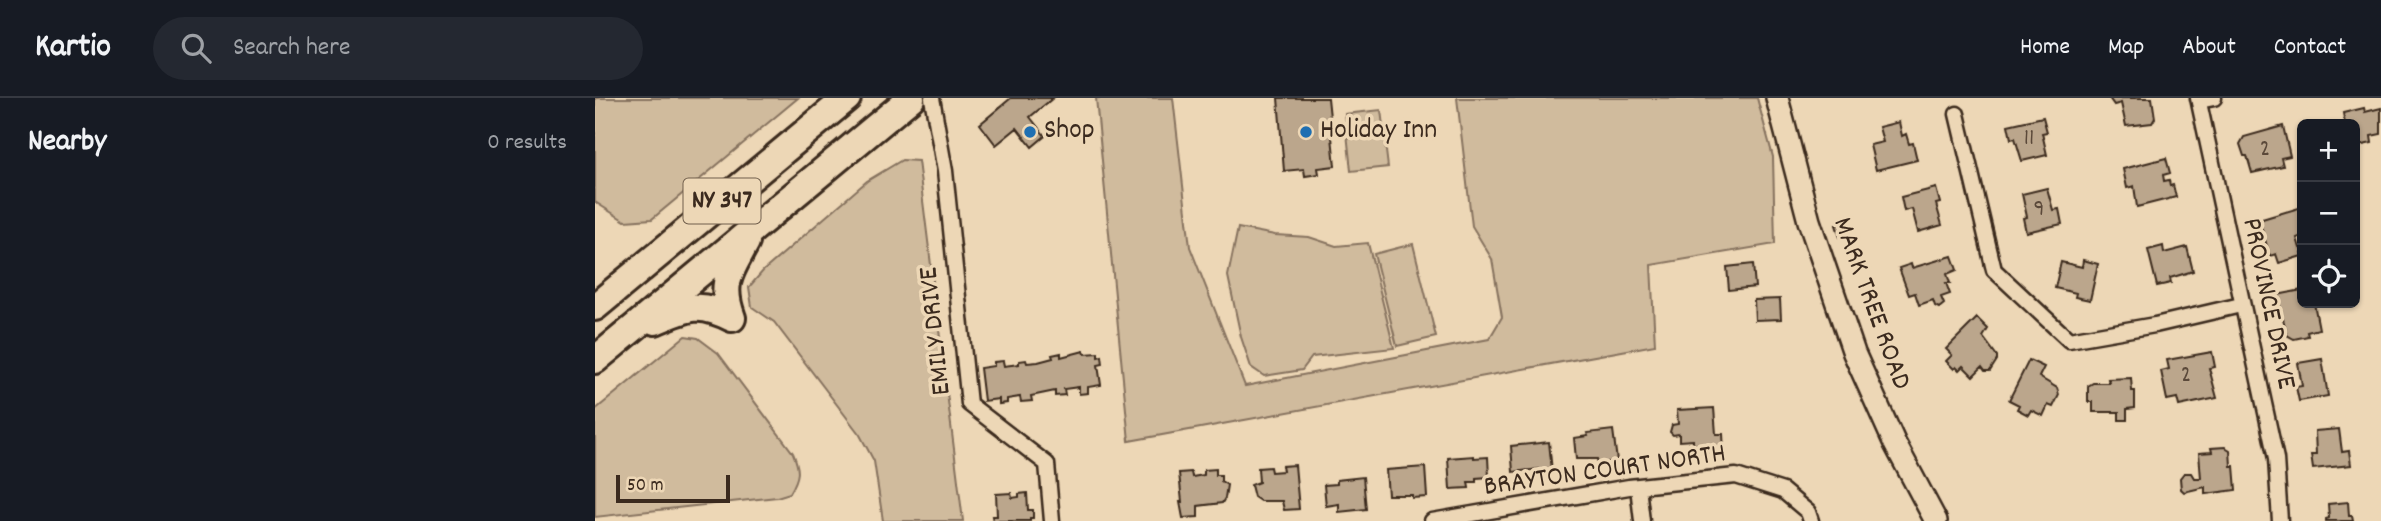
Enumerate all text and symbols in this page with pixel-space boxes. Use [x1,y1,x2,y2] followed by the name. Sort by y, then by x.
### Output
[153,17,643,80] search box
[35,25,111,72] text: Kartio
[177,29,215,67] icon: search
[233,30,350,67] text: Search here
[2020,31,2070,65] text: Home
[2108,31,2144,65] text: Map
[2182,31,2236,65] text: About
[2274,31,2346,65] text: Contact
[1044,112,1095,152] place label: Shop
[1320,112,1437,152] place label: Holiday Inn
[2297,119,2360,308] map controls
[2297,119,2360,182] button: +
[28,122,106,165] text: Nearby
[2024,122,2034,156] house number: 11
[1022,124,1038,140] marker: Shop
[1298,124,1314,140] marker: Holiday Inn
[487,127,567,160] text: 0 results
[2260,133,2270,167] house number: 2
[683,178,761,223] road number: NY 347
[2297,182,2360,245] button: −
[2034,193,2045,227] house number: 9
[1820,212,1920,396] street label: MARK TREE ROAD
[2229,215,2305,394] street label: PROVINCE DRIVE
[2297,245,2360,308] button: locate
[910,265,964,397] street label: EMILY DRIVE
[2181,359,2191,393] house number: 2
[1482,435,1728,509] street label: BRAYTON COURT NORTH
[616,472,730,504] scale bar
[627,473,664,500] text: 50 m

